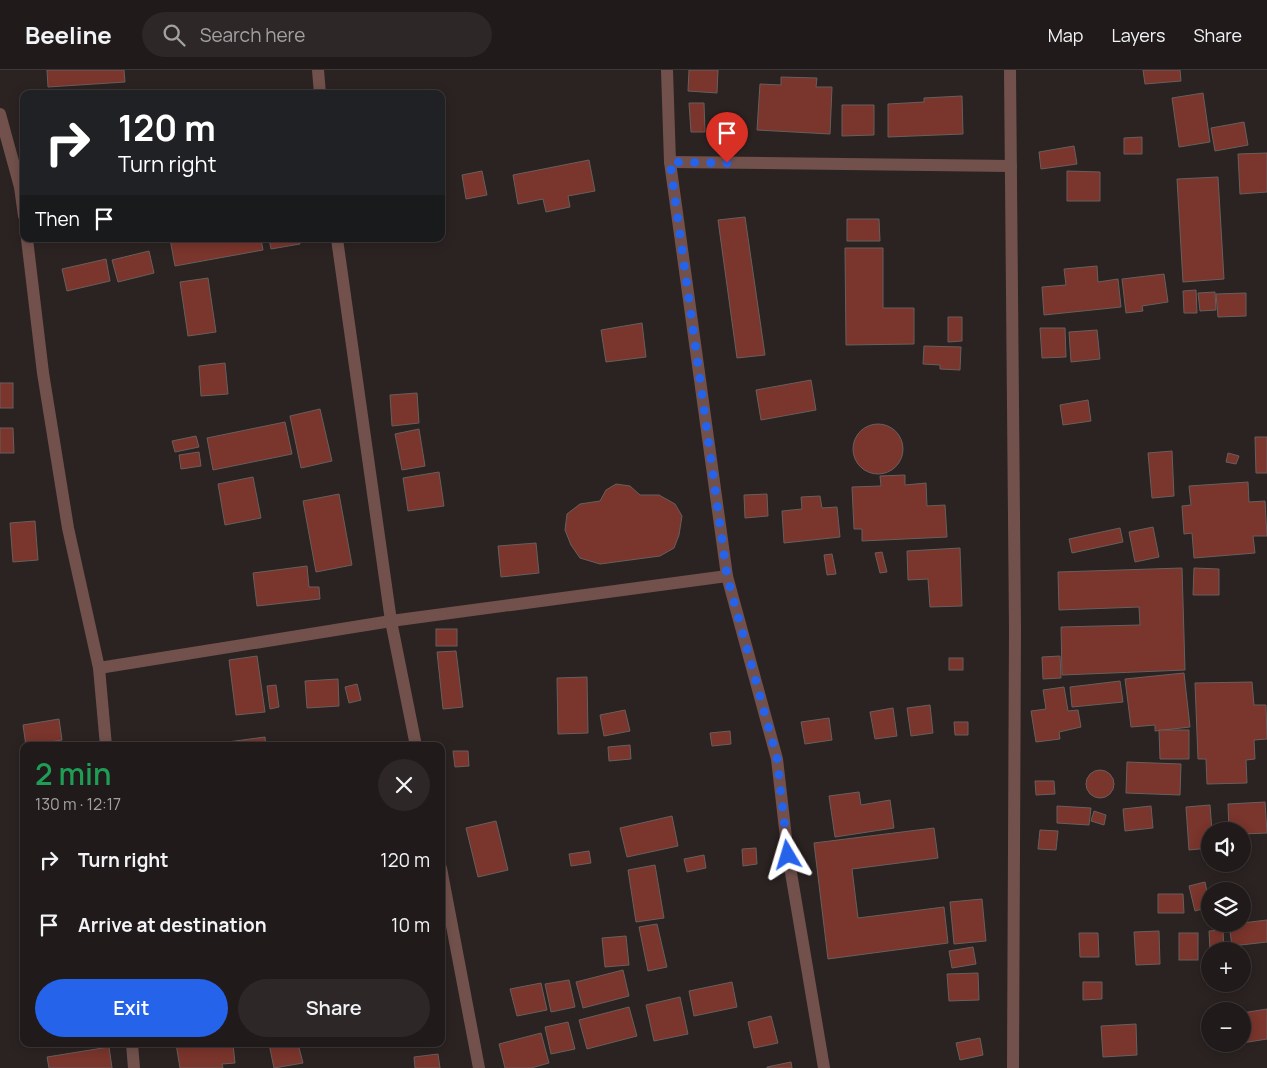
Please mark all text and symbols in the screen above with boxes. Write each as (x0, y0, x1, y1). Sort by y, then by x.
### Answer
search box (142, 12, 492, 57)
text: Beeline (25, 18, 112, 51)
icon: search (160, 21, 188, 49)
text: Search here (200, 22, 305, 48)
text: Map (1048, 23, 1083, 47)
text: Layers (1111, 23, 1165, 47)
text: Share (1193, 23, 1242, 47)
text: 120 m (118, 104, 216, 152)
icon: right (35, 110, 100, 175)
pin (706, 112, 748, 163)
icon: arrive (713, 119, 741, 147)
text: Turn right (118, 149, 216, 179)
icon: arrive (90, 205, 118, 233)
text: Then (35, 206, 80, 232)
text: 2 min (35, 753, 111, 794)
button: close (378, 759, 430, 811)
text: 130 m · 12:17 (35, 793, 121, 815)
map controls (1201, 822, 1251, 1052)
button: sound (1201, 822, 1251, 872)
position arrow (761, 828, 813, 880)
icon: right (35, 846, 63, 874)
text: Turn right (78, 847, 168, 873)
text: 120 m (380, 847, 430, 873)
button: layers (1201, 882, 1251, 932)
icon: arrive (35, 911, 63, 939)
text: Arrive at destination (78, 912, 267, 938)
text: 10 m (391, 912, 430, 938)
button: + (1201, 942, 1251, 992)
button: Exit (35, 979, 228, 1037)
button: Share (238, 979, 430, 1037)
button: − (1201, 1002, 1251, 1052)

